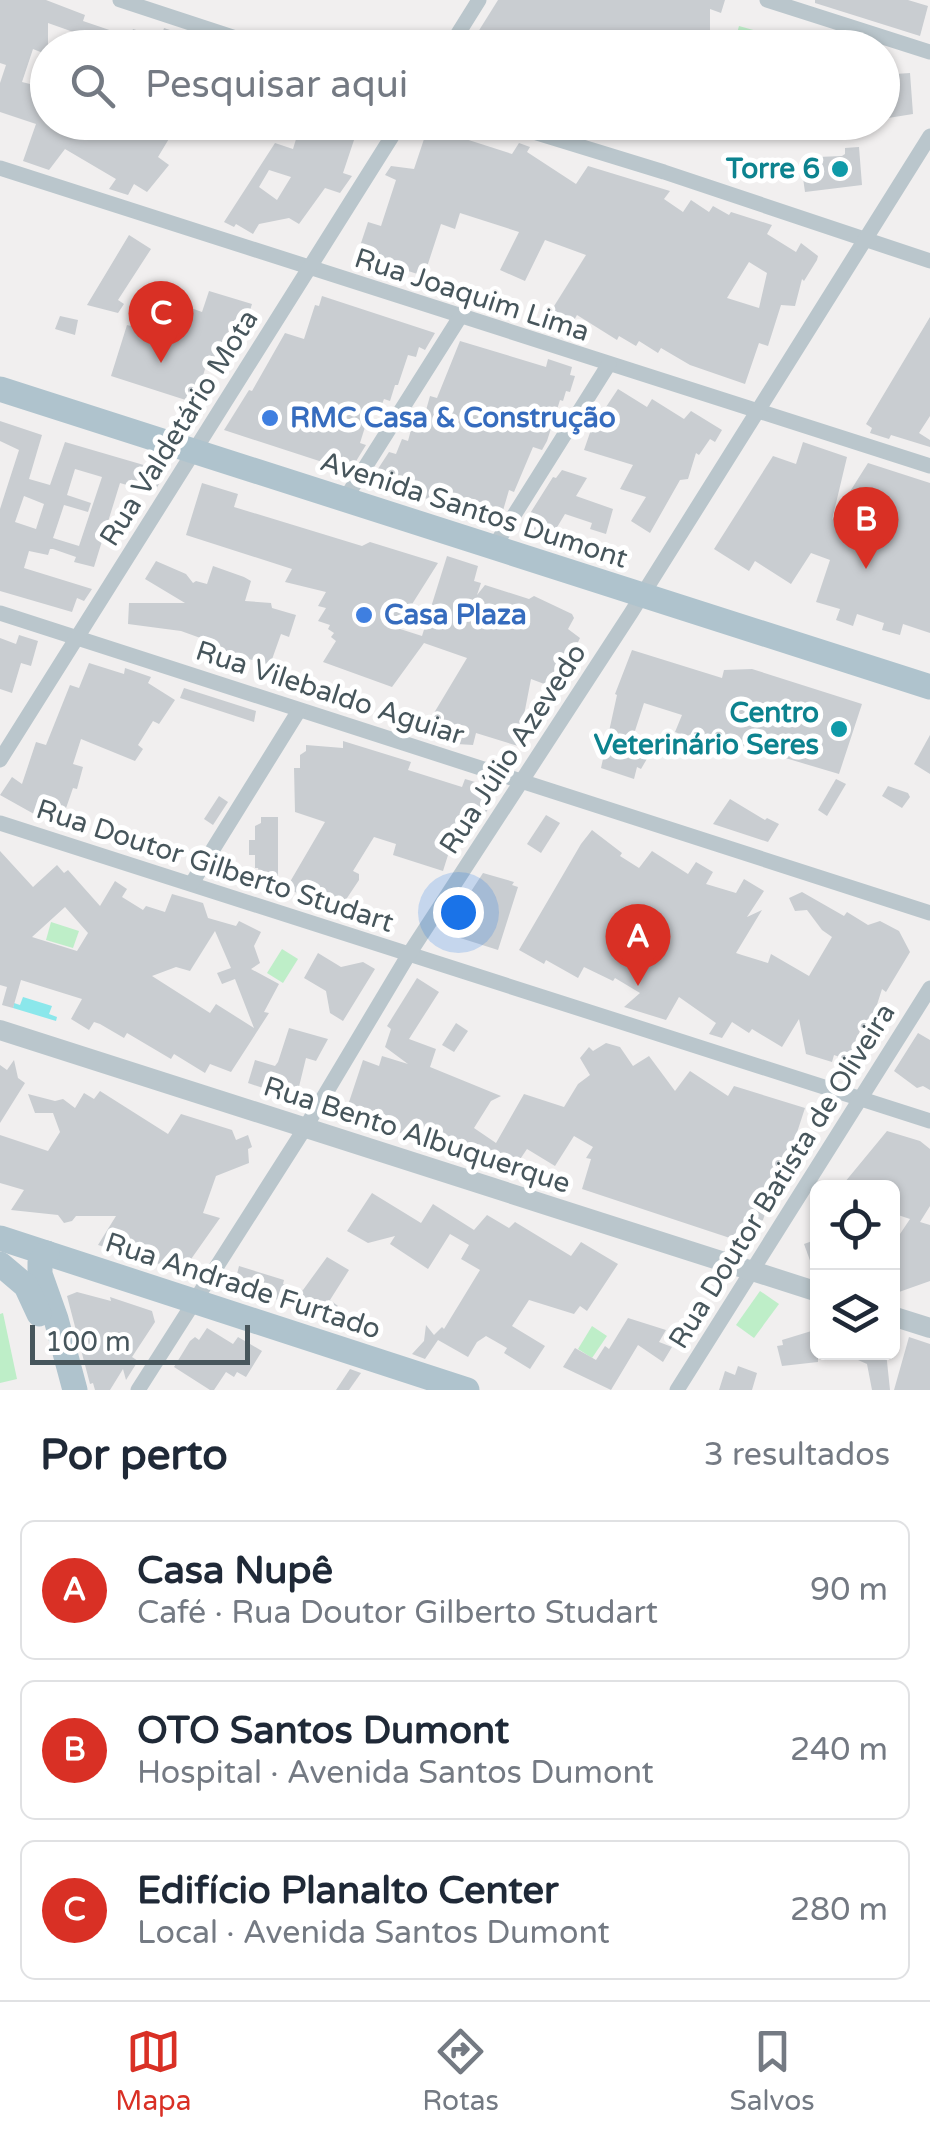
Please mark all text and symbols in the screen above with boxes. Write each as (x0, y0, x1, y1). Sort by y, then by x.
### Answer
search box (30, 30, 900, 140)
icon: search (65, 58, 120, 113)
text: Pesquisar aqui (145, 62, 408, 108)
place label: Torre 6 (725, 152, 820, 186)
marker: Torre 6 (829, 158, 851, 180)
street label: Rua Joaquim Lima (350, 241, 594, 349)
pin: C (128, 280, 194, 363)
street label: Rua Valdetário Mota (92, 303, 266, 553)
place label: RMC Casa & Construção (290, 401, 616, 435)
marker: RMC Casa & Construção (259, 407, 281, 429)
street label: Avenida Santos Dumont (316, 444, 632, 576)
pin: B (834, 486, 898, 569)
place label: Casa Plaza (384, 598, 527, 632)
marker: Casa Plaza (353, 604, 375, 626)
street label: Rua Vilebaldo Aguiar (192, 634, 469, 753)
street label: Rua Júlio Azevedo (432, 637, 594, 861)
place label: Centro Veterinário Seres (594, 696, 819, 762)
marker: Centro Veterinário Seres (828, 718, 850, 740)
street label: Rua Doutor Gilberto Studart (32, 792, 398, 940)
your location (433, 887, 484, 938)
pin: A (606, 904, 670, 986)
street label: Rua Doutor Batista de Oliveira (661, 997, 903, 1355)
street label: Rua Bento Albuquerque (259, 1069, 575, 1201)
map controls (810, 1180, 900, 1360)
button: locate (810, 1180, 900, 1270)
street label: Rua Andrade Furtado (101, 1225, 385, 1347)
button: layers (810, 1270, 900, 1360)
scale bar (30, 1320, 250, 1364)
text: 100 m (45, 1325, 131, 1359)
text: Por perto (40, 1430, 228, 1481)
text: 3 resultados (704, 1436, 890, 1474)
text: Casa Nupê (137, 1548, 333, 1594)
text: A (63, 1571, 86, 1609)
text: 90 m (810, 1571, 888, 1609)
text: Café · Rua Doutor Gilberto Studart (137, 1594, 658, 1632)
text: OTO Santos Dumont (137, 1708, 509, 1754)
text: B (63, 1731, 86, 1769)
text: 240 m (790, 1731, 888, 1769)
text: Hospital · Avenida Santos Dumont (137, 1754, 654, 1792)
text: Edifício Planalto Center (137, 1868, 558, 1914)
text: C (63, 1891, 86, 1929)
text: 280 m (790, 1891, 888, 1929)
text: Local · Avenida Santos Dumont (137, 1914, 610, 1952)
tab: Mapa (115, 2024, 192, 2118)
tab: Rotas (422, 2024, 499, 2118)
tab: Salvos (730, 2024, 815, 2118)

